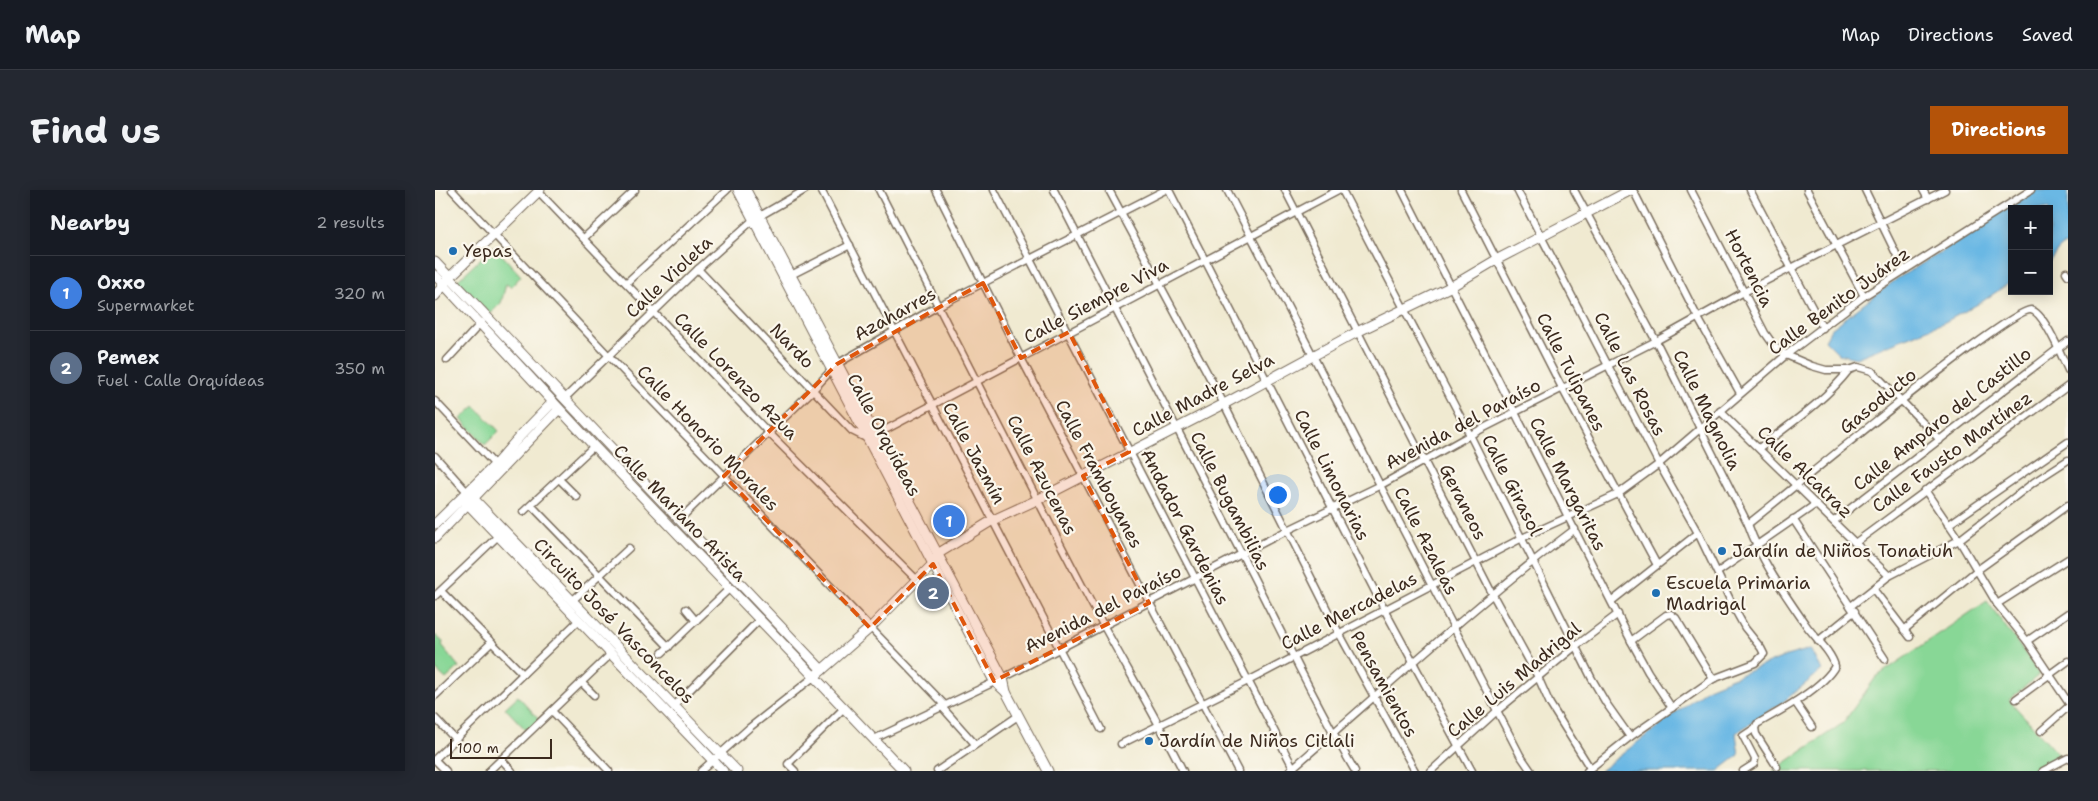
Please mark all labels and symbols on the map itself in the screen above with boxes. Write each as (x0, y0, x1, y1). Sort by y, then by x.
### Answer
street label: Hortencia (1719, 225, 1779, 311)
street label: Calle Violeta (620, 231, 718, 323)
place label: Yepas (463, 239, 512, 263)
street label: Calle Benito Juárez (1763, 241, 1915, 361)
marker: Yepas (447, 245, 459, 257)
street label: Calle Siempre Viva (1019, 253, 1173, 349)
street label: Azaharres (850, 282, 940, 346)
street label: Calle Lorenzo Azua (669, 307, 803, 445)
street label: Calle Las Rosas (1588, 308, 1672, 440)
street label: Calle Tulipanes (1531, 309, 1611, 435)
street label: Nardo (765, 318, 819, 374)
street label: Calle Amparo del Castillo (1848, 342, 2036, 496)
street label: Calle Magnolia (1667, 346, 1747, 474)
street label: Calle Madre Selva (1128, 347, 1278, 443)
street label: Calle Honorio Morales (632, 360, 784, 516)
street label: Gasoducto (1835, 363, 1921, 439)
street label: Calle Orquídeas (841, 369, 927, 501)
street label: Avenida del Paraíso (1381, 373, 1545, 475)
street label: Calle Fausto Martínez (1867, 386, 2037, 518)
street label: Calle Framboyanes (1050, 396, 1148, 552)
street label: Calle Jazmín (937, 398, 1011, 508)
street label: Calle Limonarias (1289, 405, 1375, 545)
street label: Calle Azucenas (1001, 411, 1083, 539)
street label: Calle Margaritas (1524, 413, 1612, 555)
street label: Calle Alcatraz (1752, 420, 1858, 524)
street label: Calle Bugambilias (1185, 427, 1275, 575)
street label: Calle Girasol (1476, 430, 1548, 540)
street label: Calle Mariano Arista (608, 439, 752, 587)
street label: Andador Gardenias (1135, 445, 1235, 609)
street label: Geraneos (1434, 460, 1492, 544)
your location (1265, 482, 1291, 508)
street label: Calle Azaleas (1388, 483, 1464, 599)
pin: 1 (933, 502, 965, 540)
street label: Circuito José Vasconcelos (528, 533, 700, 709)
place label: Jardín de Niños Tonatiuh (1732, 539, 1953, 563)
marker: Jardín de Niños Tonatiuh (1716, 545, 1728, 557)
street label: Avenida del Paraíso (1021, 559, 1185, 659)
street label: Calle Mercadelas (1277, 566, 1421, 656)
place label: Escuela Primaria Madrigal (1666, 571, 1810, 616)
pin: 2 (917, 574, 949, 612)
marker: Escuela Primaria Madrigal (1650, 587, 1662, 599)
street label: Calle Luis Madrigal (1442, 616, 1586, 743)
street label: Pensamientos (1345, 626, 1423, 742)
place label: Jardín de Niños Citlali (1159, 729, 1355, 753)
marker: Jardín de Niños Citlali (1143, 735, 1155, 747)
scale bar (450, 736, 553, 759)

